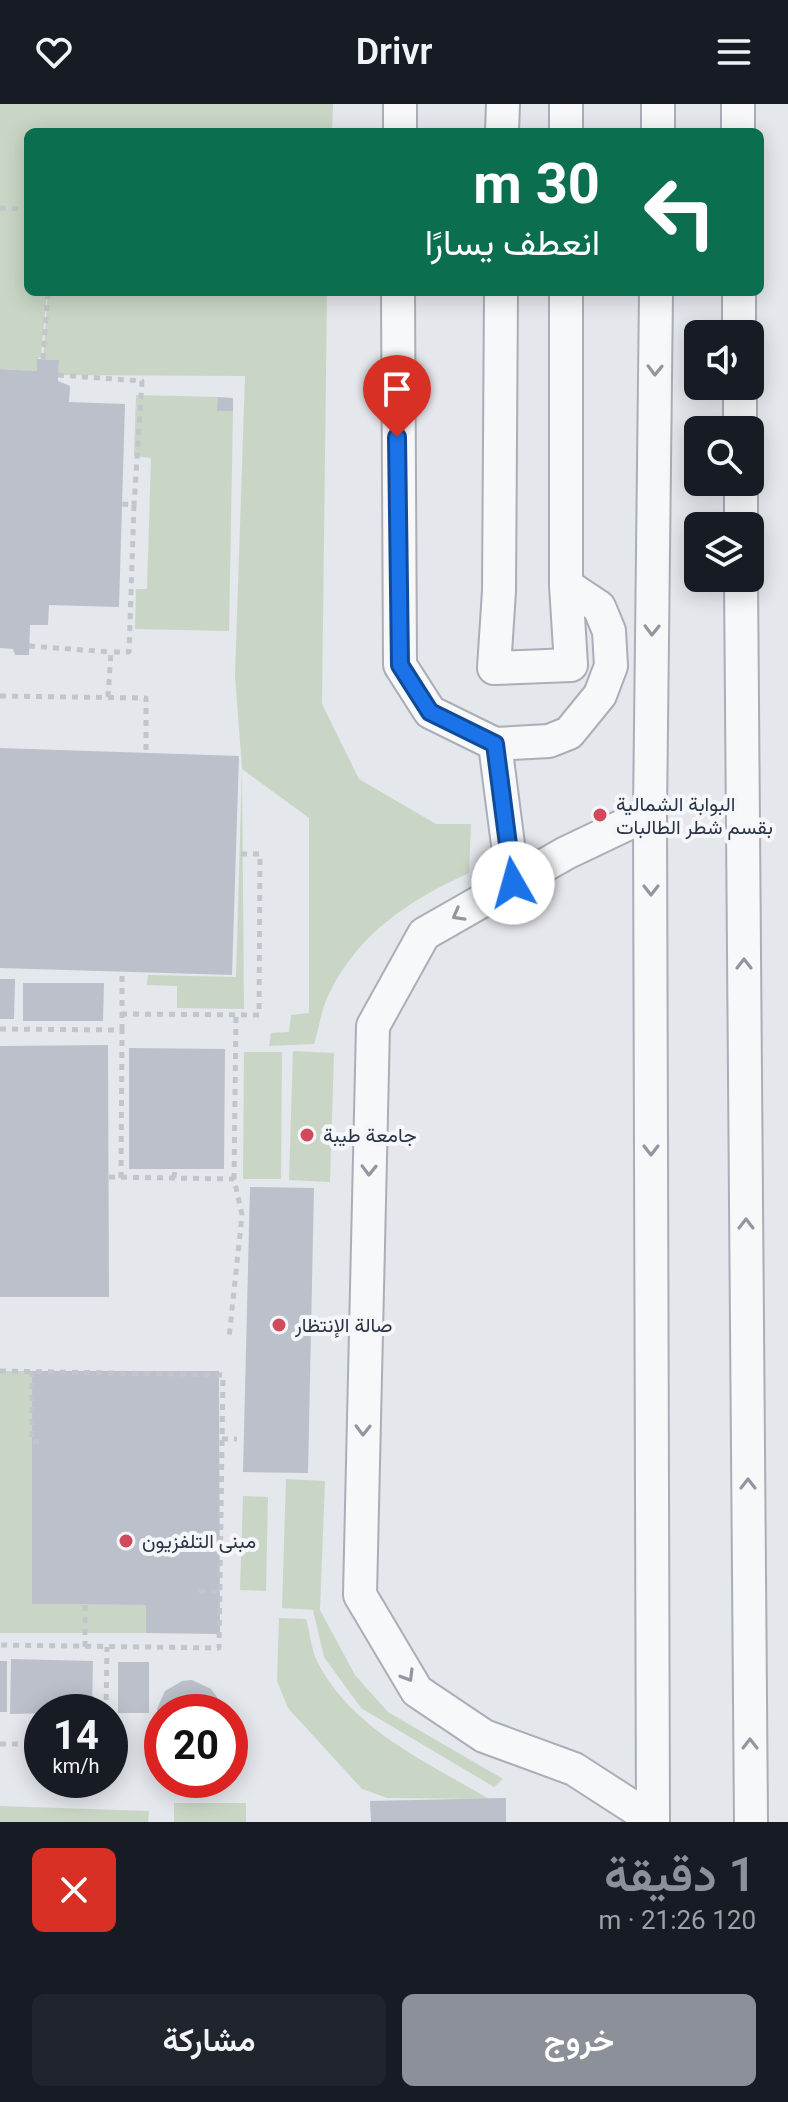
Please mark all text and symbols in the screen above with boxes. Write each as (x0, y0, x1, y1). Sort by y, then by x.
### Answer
icon: heart (32, 30, 76, 74)
icon: menu (712, 30, 756, 74)
text: Drivr (356, 31, 432, 73)
text: 30 m (473, 151, 600, 217)
icon: left (628, 160, 732, 264)
text: انعطف يسارًا (425, 222, 600, 264)
map controls (684, 320, 764, 592)
button: sound (684, 320, 764, 400)
pin (363, 355, 431, 437)
one-way arrow (646, 364, 664, 377)
icon: arrive (375, 367, 419, 411)
button: search (684, 416, 764, 496)
button: layers (684, 512, 764, 592)
one-way arrow (644, 624, 661, 637)
place label: البوابة الشمالية بقسم شطر الطالبات (616, 792, 773, 840)
marker: البوابة الشمالية بقسم شطر الطالبات (591, 806, 609, 824)
position arrow (471, 841, 555, 925)
one-way arrow (642, 884, 660, 897)
one-way arrow (452, 905, 466, 920)
one-way arrow (735, 957, 753, 970)
place label: جامعة طيبة (323, 1123, 417, 1147)
marker: جامعة طيبة (298, 1126, 316, 1144)
one-way arrow (642, 1144, 660, 1157)
one-way arrow (361, 1164, 378, 1177)
one-way arrow (737, 1217, 755, 1230)
place label: صالة الإنتظار (294, 1313, 393, 1338)
marker: صالة الإنتظار (270, 1316, 288, 1334)
one-way arrow (354, 1424, 372, 1437)
one-way arrow (739, 1477, 757, 1490)
place label: مبنى التلفزيون (142, 1529, 256, 1554)
marker: مبنى التلفزيون (117, 1532, 135, 1550)
one-way arrow (398, 1667, 414, 1682)
speed limit sign: 20 (144, 1694, 248, 1798)
text: 14 (53, 1712, 99, 1759)
one-way arrow (741, 1737, 759, 1750)
text: km/h (53, 1754, 99, 1778)
text: 1 دقيقة (604, 1846, 756, 1903)
button: close (32, 1848, 116, 1932)
text: 120 m · 21:26 (598, 1905, 756, 1935)
button: مشاركة (32, 1994, 386, 2086)
button: خروج (402, 1994, 756, 2086)

